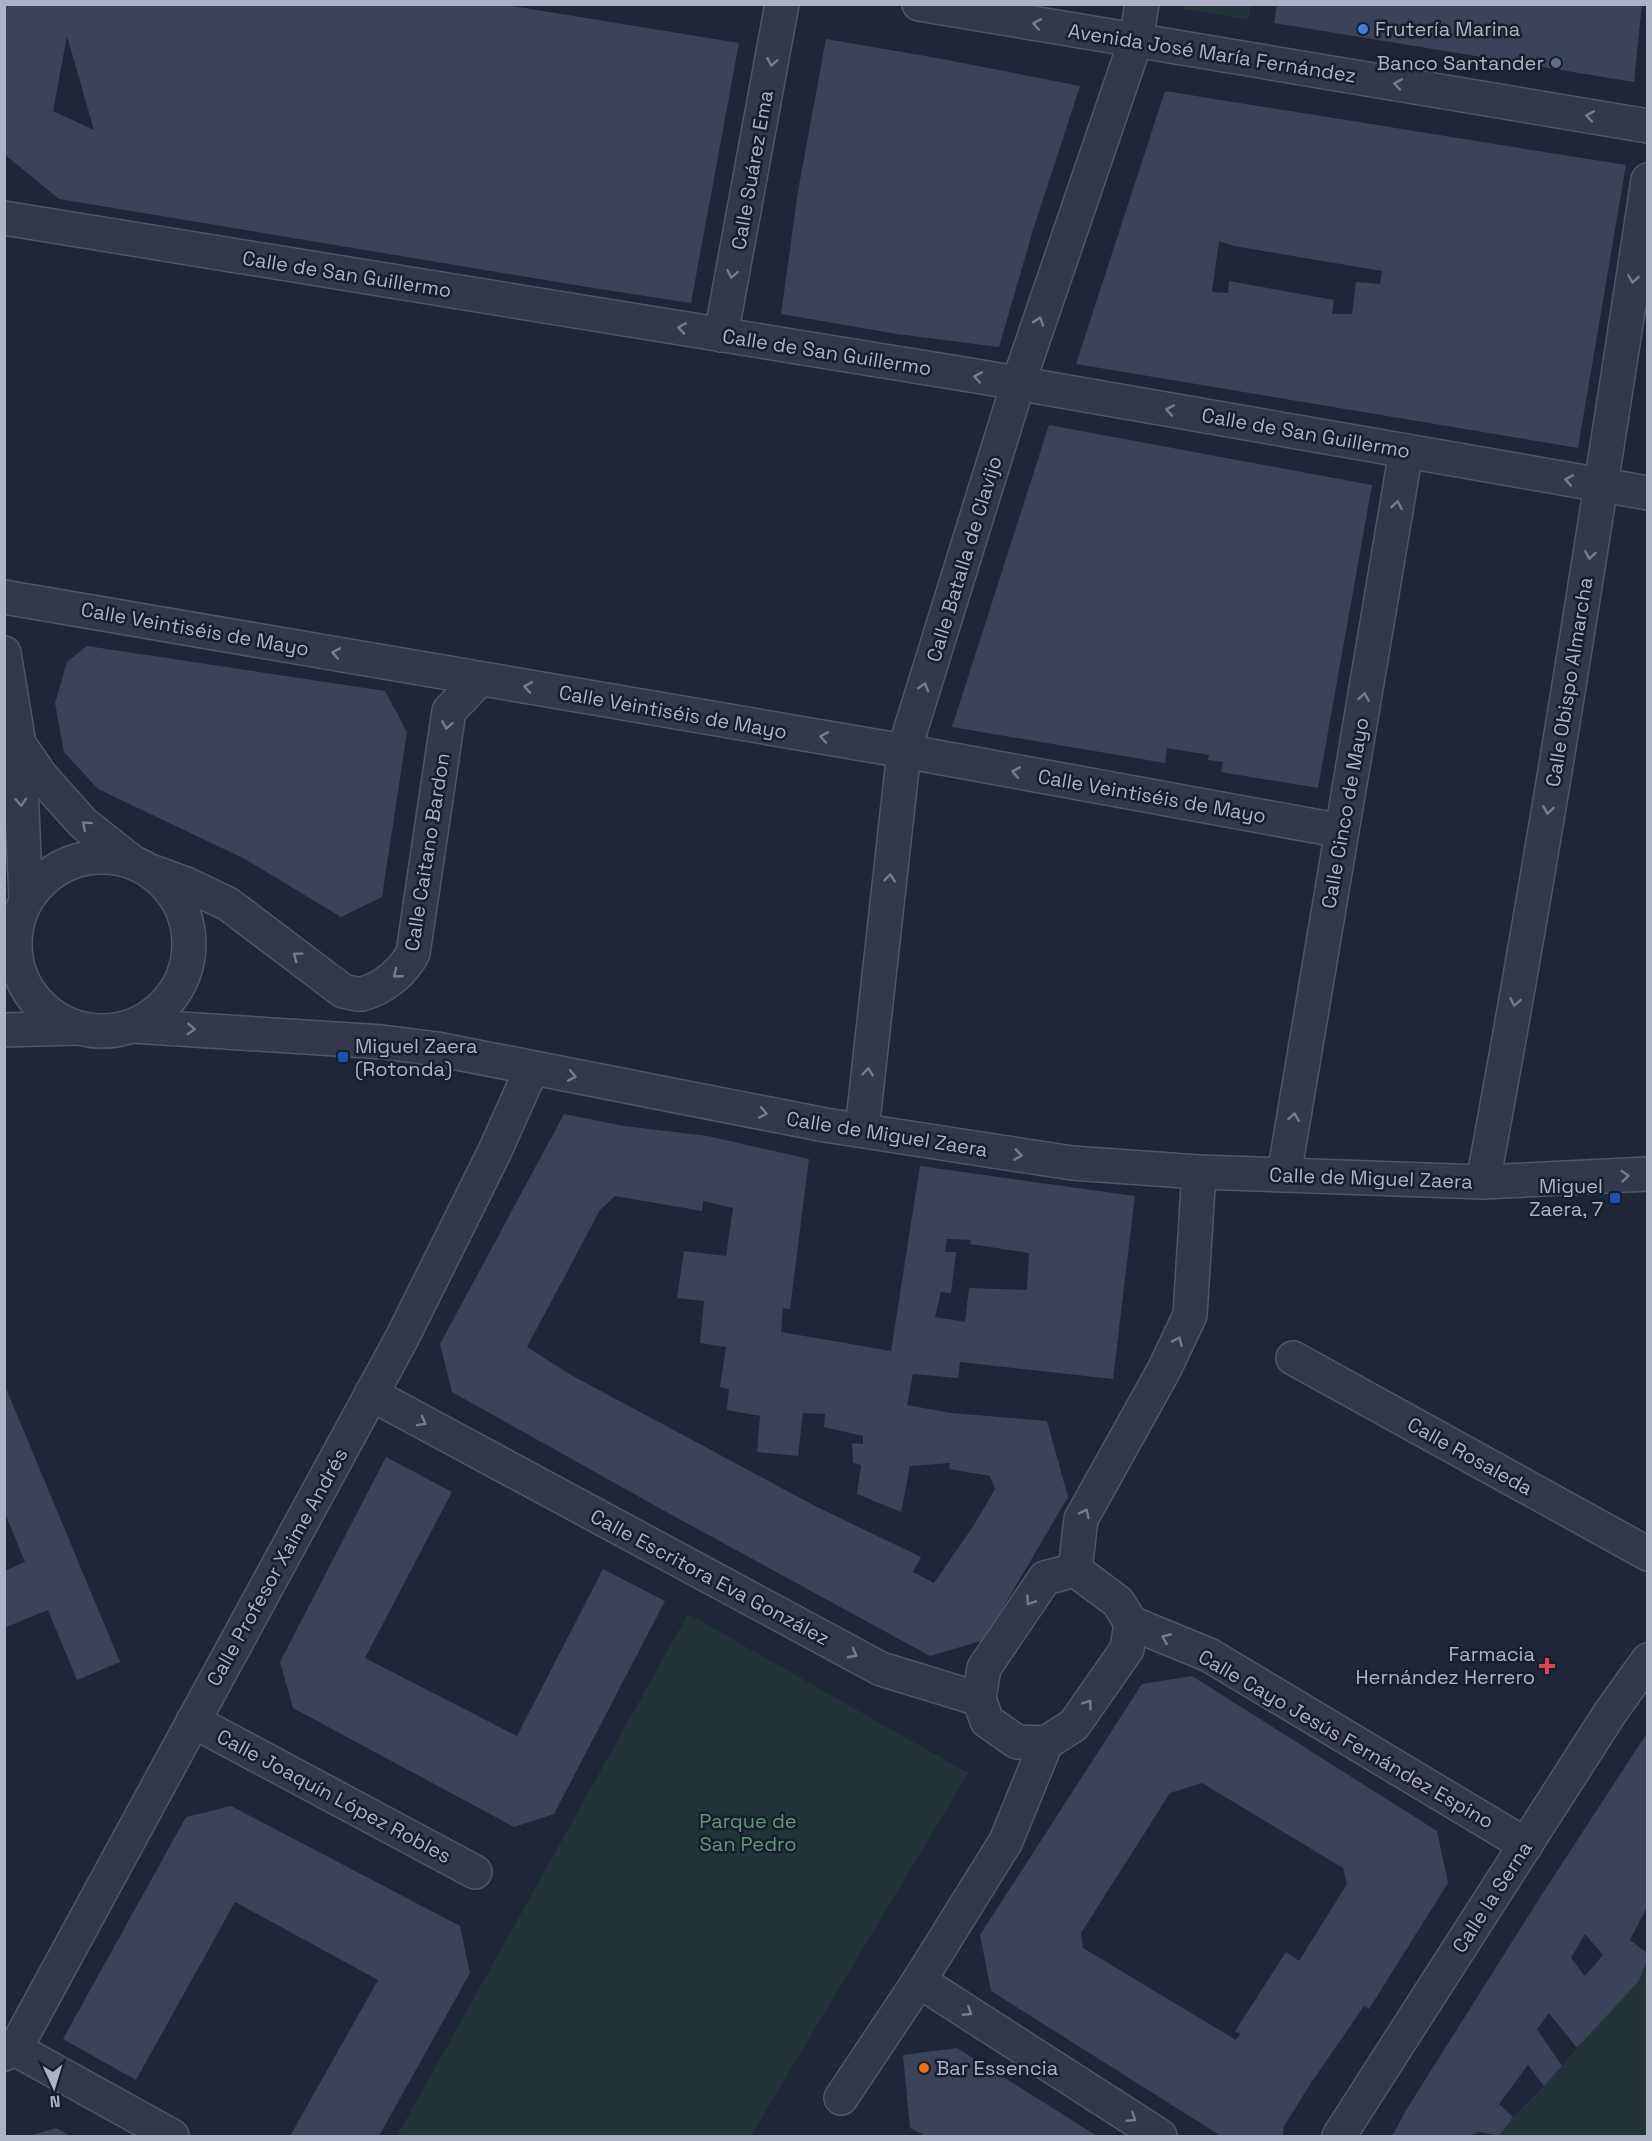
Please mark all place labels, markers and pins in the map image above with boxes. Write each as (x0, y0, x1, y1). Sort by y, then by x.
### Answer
place label: Frutería Marina (1375, 16, 1520, 42)
marker: Frutería Marina (1356, 22, 1370, 36)
place label: Banco Santander (1377, 50, 1544, 76)
marker: Banco Santander (1549, 56, 1563, 70)
place label: Miguel Zaera (Rotonda) (355, 1033, 477, 1082)
marker: Miguel Zaera (Rotonda) (336, 1050, 350, 1064)
place label: Miguel Zaera, 7 (1529, 1173, 1603, 1222)
marker: Miguel Zaera, 7 (1608, 1191, 1622, 1205)
place label: Farmacia Hernández Herrero (1355, 1641, 1535, 1690)
marker: Farmacia Hernández Herrero (1540, 1659, 1554, 1673)
place label: Bar Essencia (936, 2055, 1058, 2081)
marker: Bar Essencia (917, 2061, 931, 2075)

